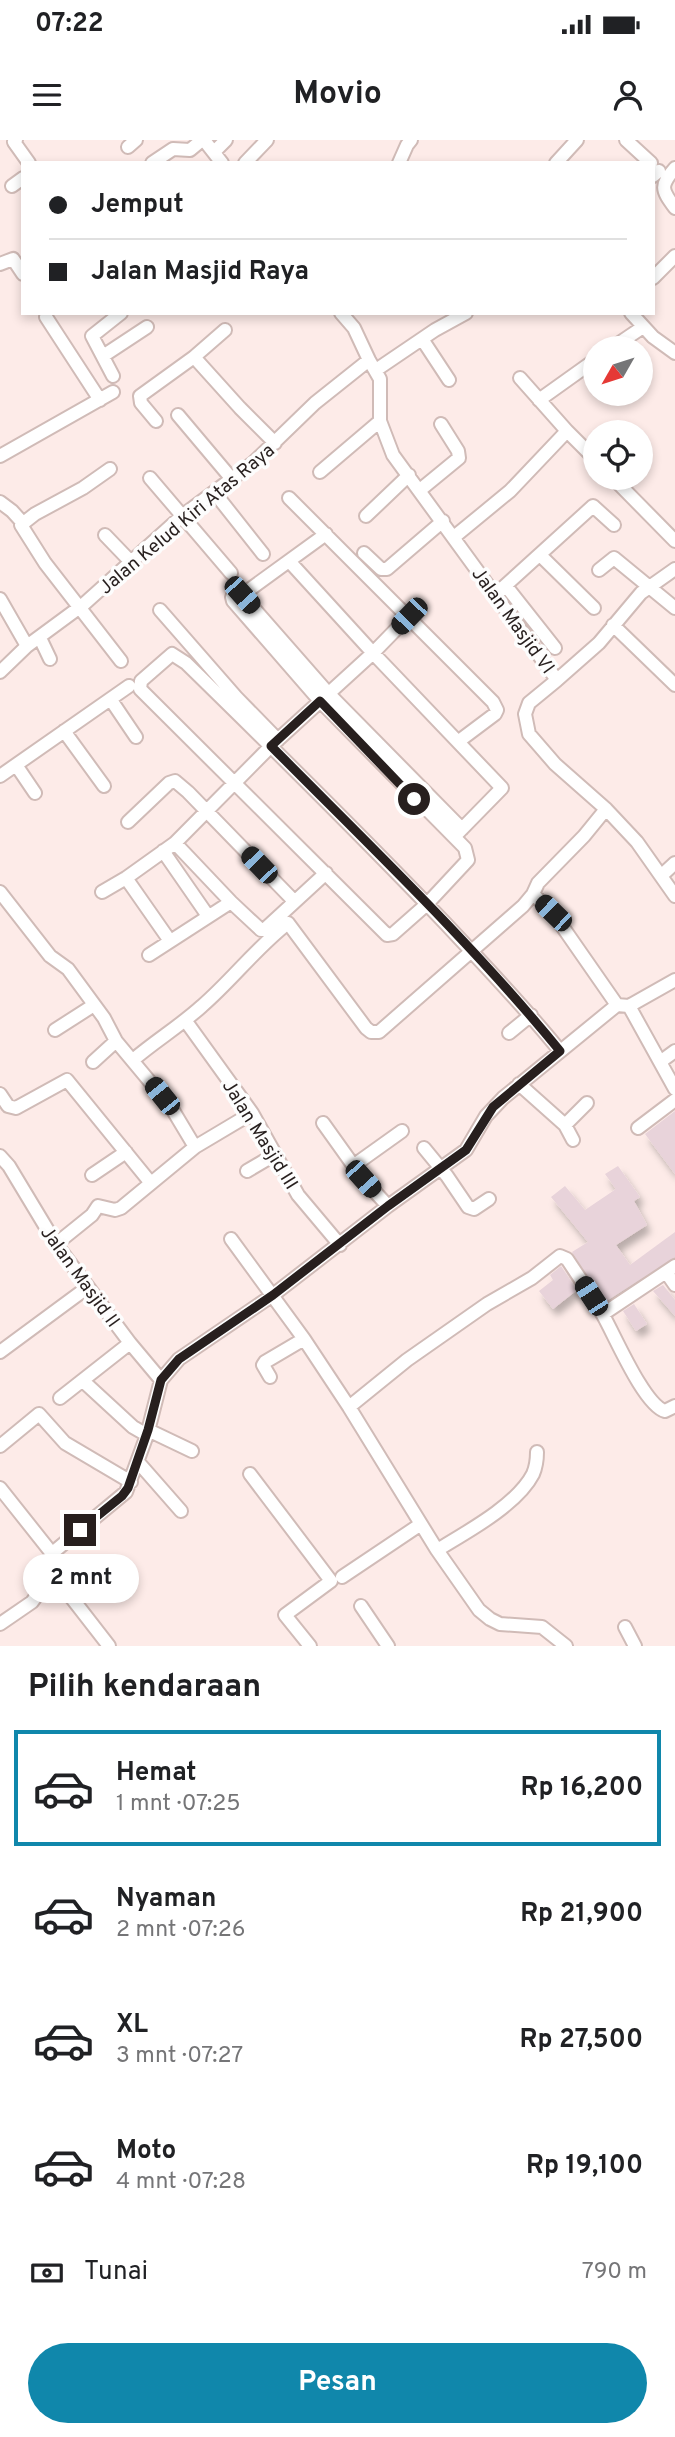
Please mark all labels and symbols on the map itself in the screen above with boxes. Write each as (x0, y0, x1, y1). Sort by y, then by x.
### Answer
north arrow (583, 336, 653, 406)
street label: Jalan Kelud Kiri Atas Raya (95, 439, 280, 600)
street label: Jalan Masjid VI (466, 563, 559, 679)
car (221, 572, 264, 618)
car (387, 594, 432, 638)
route start (398, 783, 430, 815)
car (237, 843, 282, 887)
car (531, 891, 576, 935)
car (141, 1073, 184, 1119)
street label: Jalan Masjid III (216, 1076, 303, 1194)
car (342, 1156, 385, 1202)
street label: Jalan Masjid II (34, 1222, 124, 1333)
car (571, 1273, 612, 1319)
route end (64, 1514, 96, 1546)
callout: 2 mnt (22, 1554, 138, 1604)

